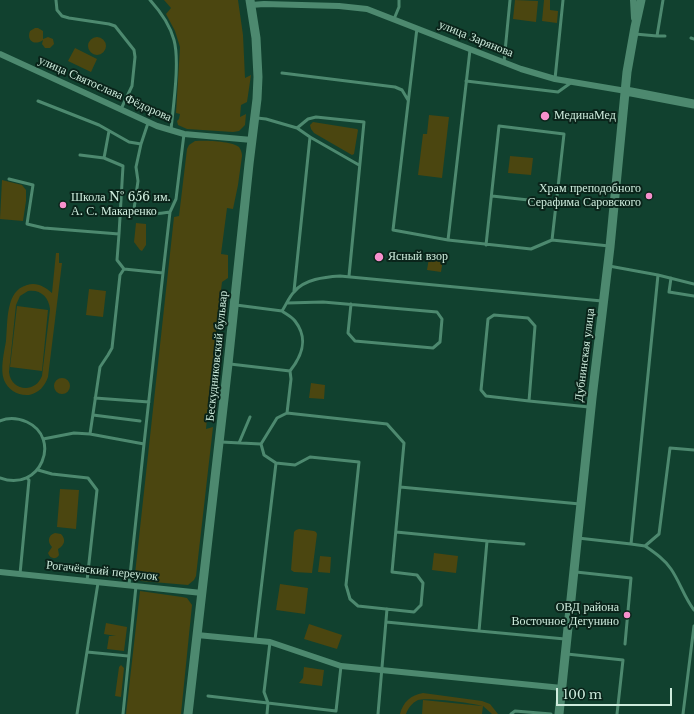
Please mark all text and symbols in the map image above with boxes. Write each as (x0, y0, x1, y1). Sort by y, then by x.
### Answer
street label: улица Зарянова (437, 17, 515, 61)
street label: улица Святослава Фёдорова (36, 53, 174, 125)
place label: МединаМед (554, 109, 616, 123)
marker: МединаМед (539, 110, 551, 122)
place label: Храм преподобного Серафима Саровского (528, 182, 641, 210)
place label: Школа № 656 им. А. С. Макаренко (71, 191, 171, 219)
marker: Храм преподобного Серафима Саровского (644, 191, 654, 201)
marker: Школа № 656 им. А. С. Макаренко (58, 200, 68, 210)
place label: Ясный взор (388, 250, 448, 264)
marker: Ясный взор (373, 251, 385, 263)
street label: Бескудниковский бульвар (203, 290, 231, 422)
street label: Дубнинская улица (572, 307, 598, 403)
street label: Рогачёвский переулок (45, 558, 159, 584)
place label: ОВД района Восточное Дегунино (511, 601, 619, 629)
marker: ОВД района Восточное Дегунино (622, 610, 632, 620)
scale bar (558, 680, 674, 706)
text: 100 m (563, 687, 602, 702)

